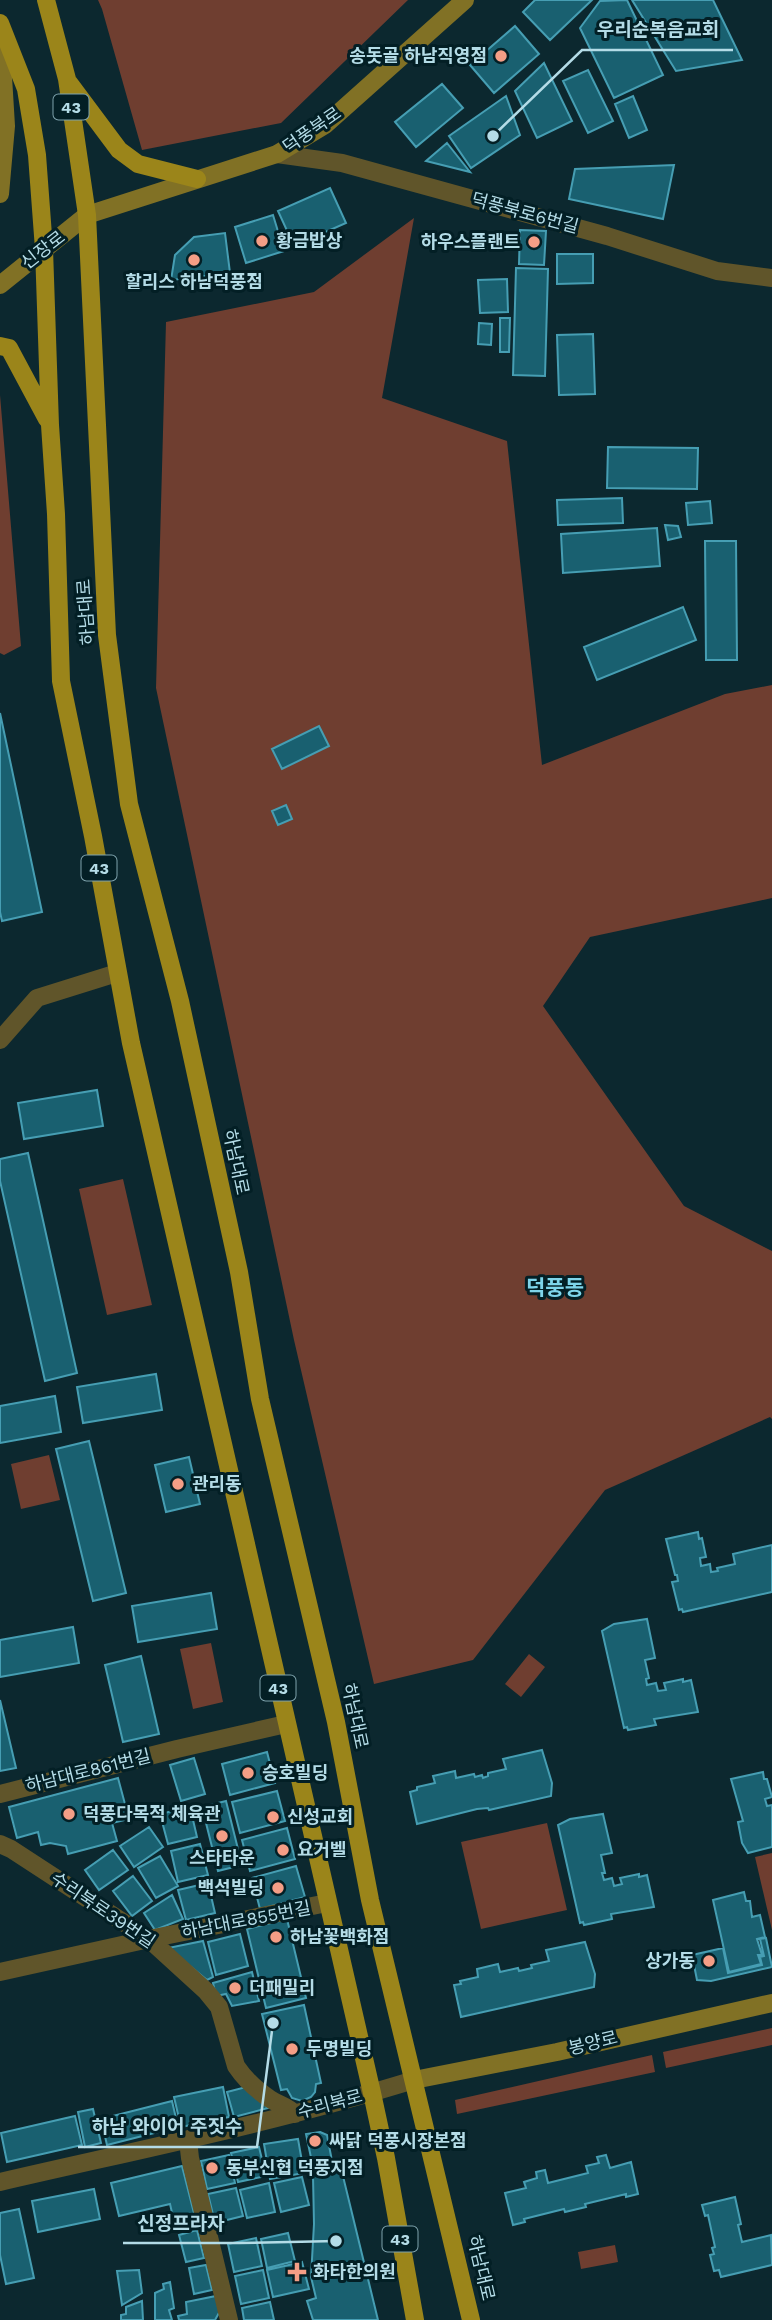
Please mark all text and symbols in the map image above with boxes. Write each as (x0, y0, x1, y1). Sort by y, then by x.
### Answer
callout: 우리순복음교회 (582, 10, 733, 50)
text: 우리순복음교회 (597, 18, 719, 41)
place label: 송돗골 하남직영점 (349, 45, 487, 66)
marker: 송돗골 하남직영점 (493, 48, 509, 64)
road number: 43 (54, 94, 88, 120)
street label: 덕풍북로 (279, 102, 345, 157)
street label: 덕풍북로6번길 (469, 188, 581, 237)
street label: 신장로 (17, 226, 69, 273)
place label: 황금밥상 (276, 230, 343, 251)
place label: 하우스플랜트 (421, 231, 520, 252)
marker: 황금밥상 (254, 233, 270, 249)
marker: 하우스플랜트 (526, 234, 542, 250)
marker: 할리스 하남덕풍점 (186, 252, 202, 268)
place label: 할리스 하남덕풍점 (125, 271, 263, 292)
street label: 하남대로 (73, 578, 98, 646)
road number: 43 (82, 856, 116, 880)
street label: 하남대로 (219, 1127, 254, 1196)
district label: 덕풍동 (526, 1275, 584, 1300)
place label: 관리동 (192, 1473, 242, 1494)
marker: 관리동 (170, 1476, 186, 1492)
road number: 43 (260, 1676, 296, 1700)
street label: 하남대로 (338, 1681, 373, 1750)
street label: 하남대로861번길 (23, 1745, 153, 1796)
place label: 승호빌딩 (262, 1762, 328, 1783)
marker: 승호빌딩 (240, 1765, 256, 1781)
place label: 덕풍다목적 체육관 (83, 1803, 221, 1824)
marker: 덕풍다목적 체육관 (61, 1806, 77, 1822)
place label: 신성교회 (287, 1806, 353, 1827)
marker: 신성교회 (265, 1809, 281, 1825)
marker: 스타타운 (214, 1828, 230, 1844)
place label: 요거벨 (297, 1839, 347, 1860)
marker: 요거벨 (275, 1842, 291, 1858)
place label: 스타타운 (189, 1847, 255, 1868)
street label: 수리북로39번길 (47, 1867, 159, 1952)
place label: 백석빌딩 (198, 1877, 264, 1898)
marker: 백석빌딩 (270, 1880, 286, 1896)
street label: 하남대로855번길 (179, 1897, 312, 1942)
place label: 하남꽃백화점 (290, 1926, 389, 1947)
marker: 하남꽃백화점 (268, 1929, 284, 1945)
place label: 상가동 (645, 1950, 695, 1971)
marker: 상가동 (701, 1953, 717, 1969)
place label: 더패밀리 (249, 1977, 315, 1998)
marker: 더패밀리 (227, 1980, 243, 1996)
street label: 봉양로 (566, 2026, 620, 2059)
place label: 두명빌딩 (306, 2038, 372, 2059)
marker: 두명빌딩 (284, 2041, 300, 2057)
street label: 수리북로 (295, 2085, 365, 2122)
callout: 하남 와이어 주짓수 (78, 2107, 257, 2147)
text: 하남 와이어 주짓수 (92, 2115, 242, 2138)
place label: 싸닭 덕풍시장본점 (329, 2130, 467, 2151)
marker: 싸닭 덕풍시장본점 (307, 2133, 323, 2149)
place label: 동부신협 덕풍지점 (226, 2157, 364, 2178)
marker: 동부신협 덕풍지점 (204, 2160, 220, 2176)
callout: 신정프라자 (123, 2203, 239, 2243)
text: 신정프라자 (137, 2212, 225, 2235)
road number: 43 (382, 2226, 418, 2252)
street label: 하남대로 (464, 2233, 499, 2303)
place label: 화타한의원 (313, 2261, 396, 2282)
marker: 화타한의원 (287, 2262, 307, 2282)

